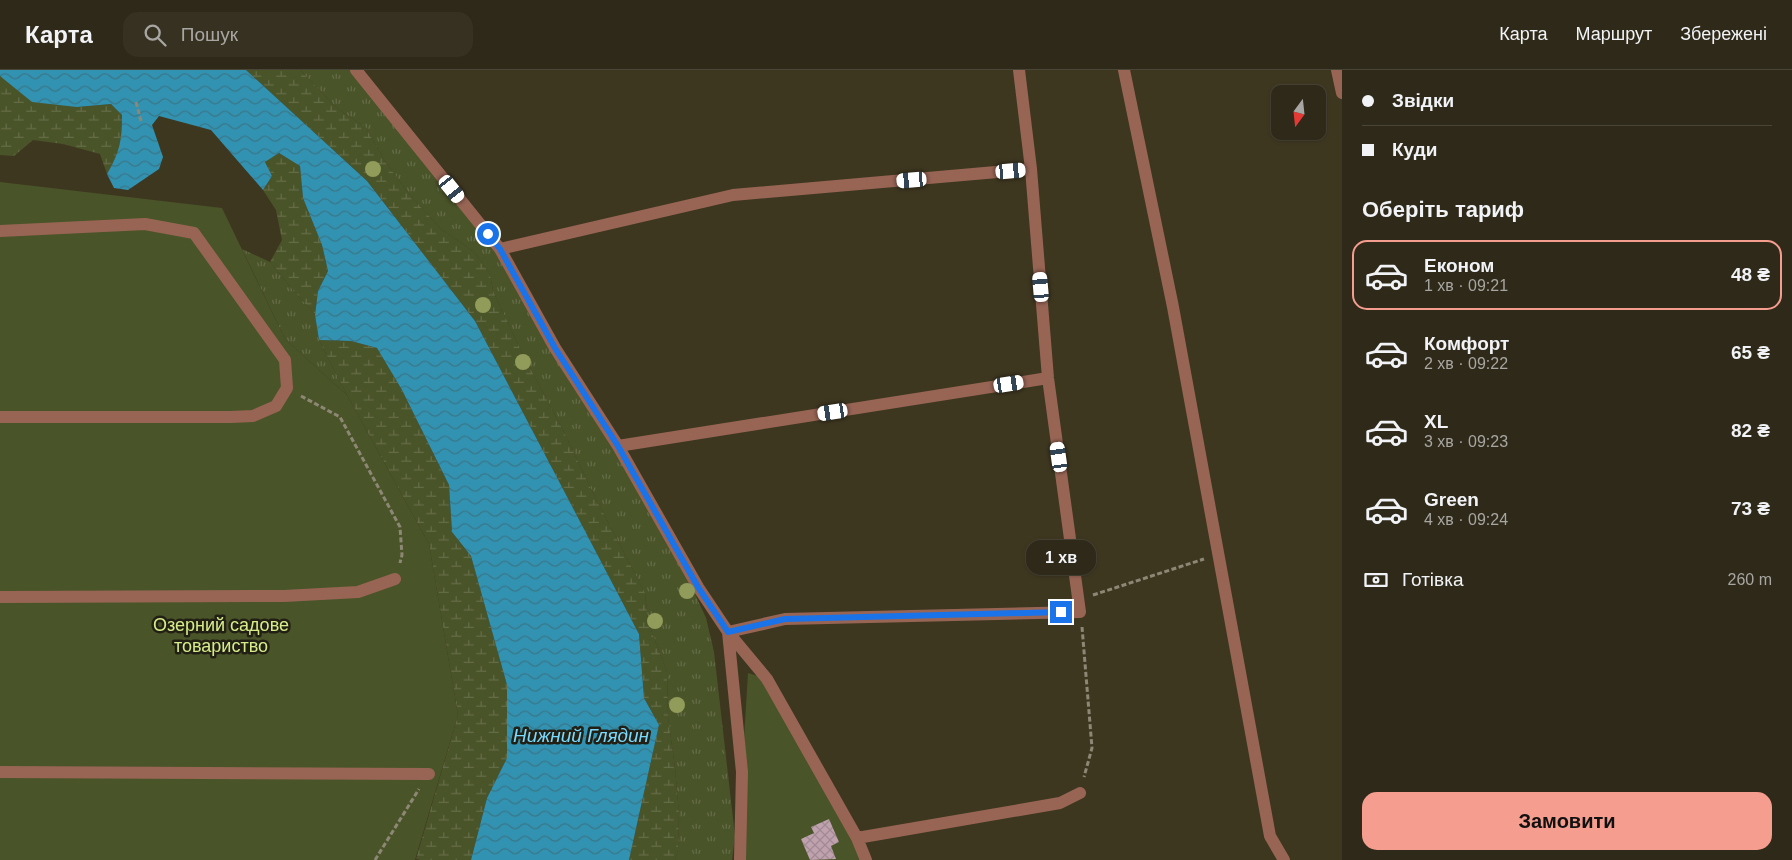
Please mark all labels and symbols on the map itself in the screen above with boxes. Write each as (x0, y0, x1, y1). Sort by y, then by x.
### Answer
north arrow (1271, 85, 1326, 140)
car (995, 162, 1026, 180)
car (896, 171, 927, 189)
car (436, 173, 467, 205)
route start (477, 223, 499, 245)
car (1032, 271, 1049, 303)
car (993, 374, 1024, 394)
car (817, 402, 848, 422)
car (1049, 441, 1068, 473)
callout: 1 хв (1026, 540, 1096, 574)
route end (1050, 601, 1072, 623)
park label: Озерний садове товариство (153, 615, 289, 656)
water label: Нижний Глядин (513, 725, 650, 746)

